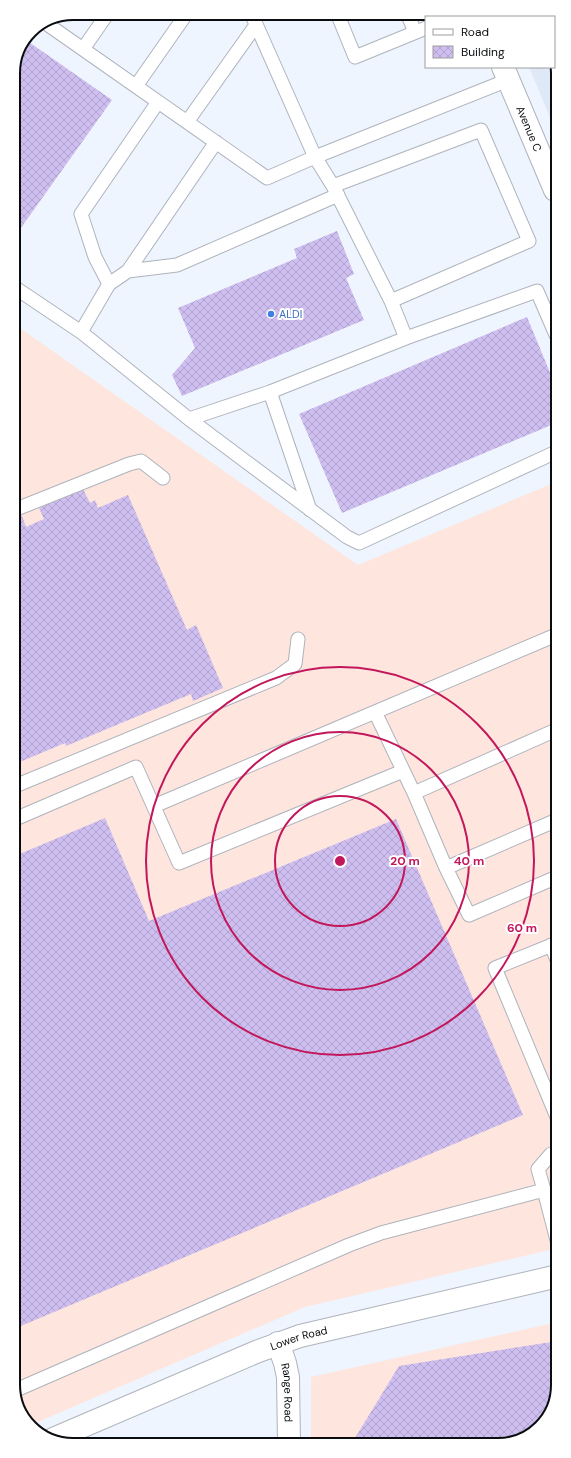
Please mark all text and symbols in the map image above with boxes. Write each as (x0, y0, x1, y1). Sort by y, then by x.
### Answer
legend (425, 16, 555, 68)
text: Road (461, 24, 489, 40)
text: Building (461, 44, 505, 60)
street label: Avenue C (513, 104, 545, 154)
place label: ALDI (279, 307, 302, 321)
marker: ALDI (266, 309, 276, 319)
text: 20 m (390, 853, 420, 869)
text: 40 m (454, 853, 484, 869)
centre of rings (333, 854, 347, 868)
text: 60 m (507, 920, 537, 936)
street label: Lower Road (268, 1323, 329, 1353)
street label: Range Road (278, 1362, 296, 1422)

